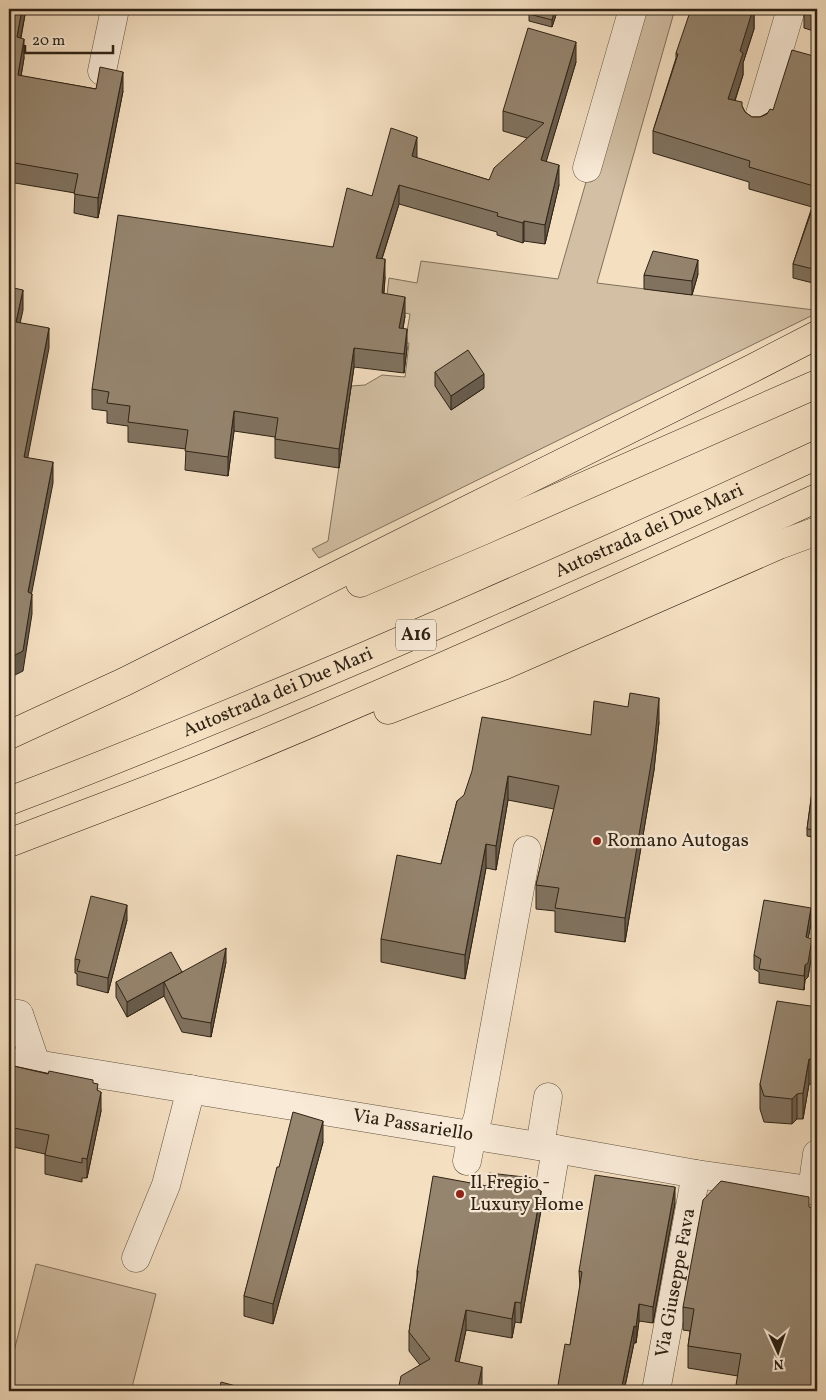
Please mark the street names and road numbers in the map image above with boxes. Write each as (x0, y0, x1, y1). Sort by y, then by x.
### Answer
street label: Autostrada dei Due Mari (551, 477, 748, 584)
road number: A16 (396, 620, 436, 650)
street label: Autostrada dei Due Mari (179, 641, 377, 744)
street label: Via Passariello (351, 1103, 475, 1148)
street label: Via Giuseppe Fava (649, 1206, 702, 1360)

